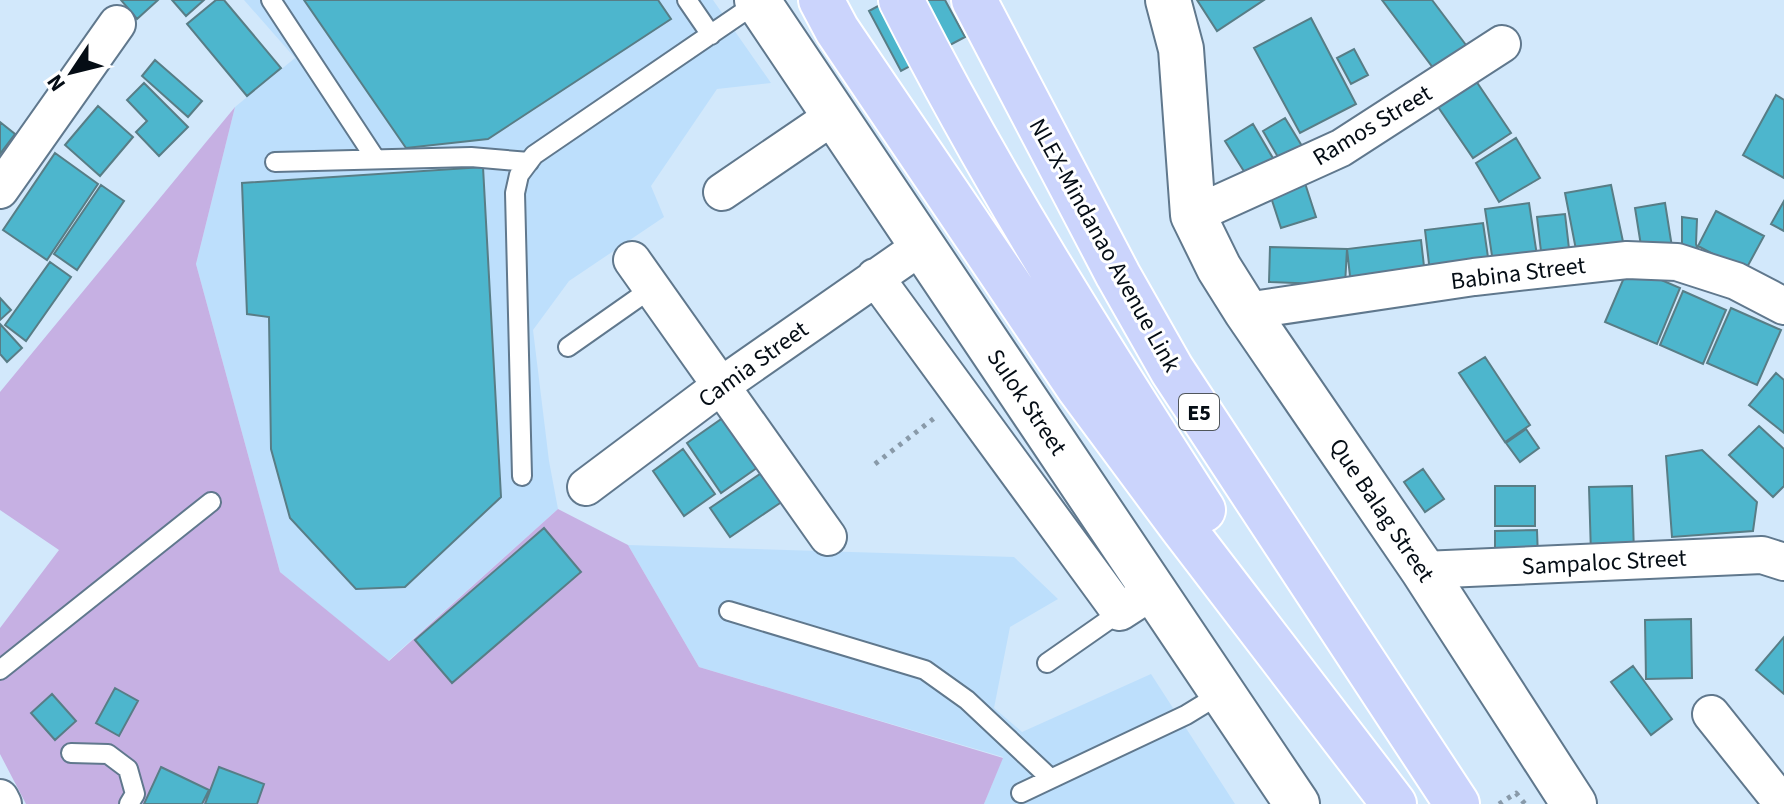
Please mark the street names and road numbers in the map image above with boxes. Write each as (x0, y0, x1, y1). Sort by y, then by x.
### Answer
street label: Ramos Street (1306, 76, 1438, 175)
street label: NLEX-Mindanao Avenue Link (1020, 112, 1189, 379)
street label: Babina Street (1449, 248, 1587, 299)
street label: Camia Street (691, 312, 816, 416)
street label: Sulok Street (978, 342, 1075, 463)
road number: E5 (1179, 394, 1219, 430)
street label: Que Balag Street (1320, 431, 1443, 589)
street label: Sampaloc Street (1521, 541, 1687, 584)

